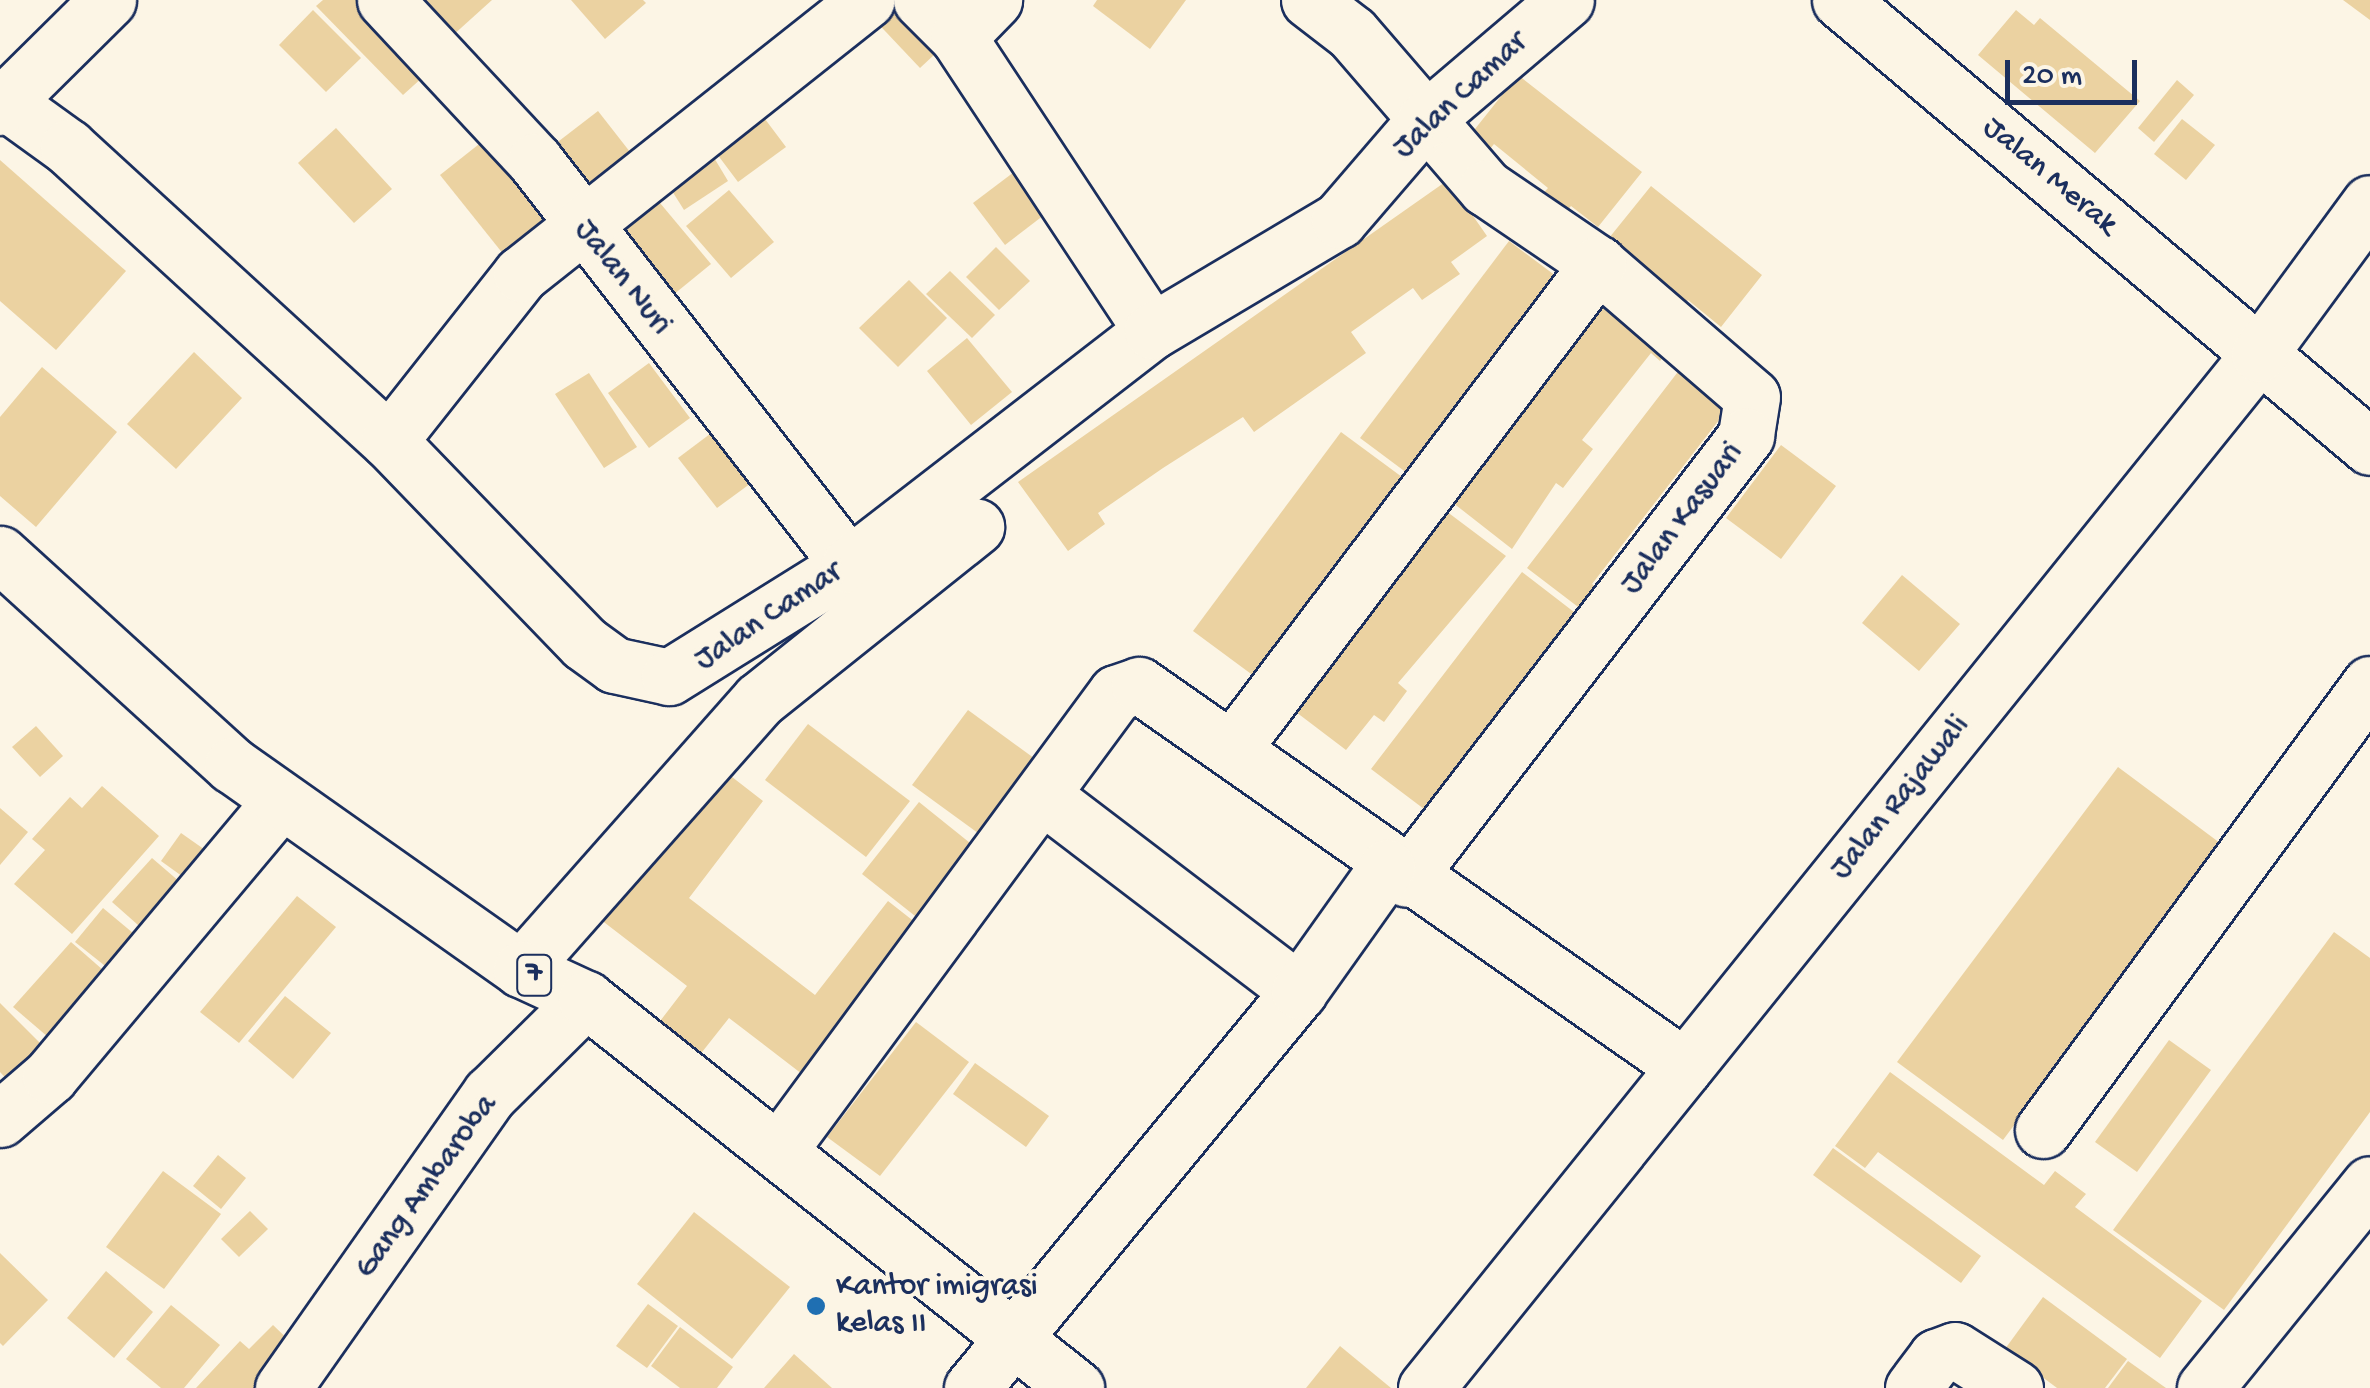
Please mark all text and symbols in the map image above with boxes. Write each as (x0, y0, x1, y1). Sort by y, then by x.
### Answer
street label: Jalan Camar (1386, 24, 1536, 168)
scale bar (2010, 40, 2142, 102)
text: 20 m (2022, 60, 2082, 95)
street label: Jalan Merak (1974, 109, 2124, 245)
street label: Jalan Nuri (565, 212, 679, 344)
street label: Jalan Kasuari (1613, 435, 1753, 603)
street label: Jalan Camar (688, 554, 850, 680)
street label: Jalan Rajawali (1823, 708, 1979, 888)
road number: 7 (514, 950, 554, 1000)
street label: Gang Ambaroba (347, 1088, 507, 1286)
place label: Kantor imigrasi kelas II (836, 1269, 1038, 1344)
marker: Kantor imigrasi kelas II (805, 1295, 827, 1317)

